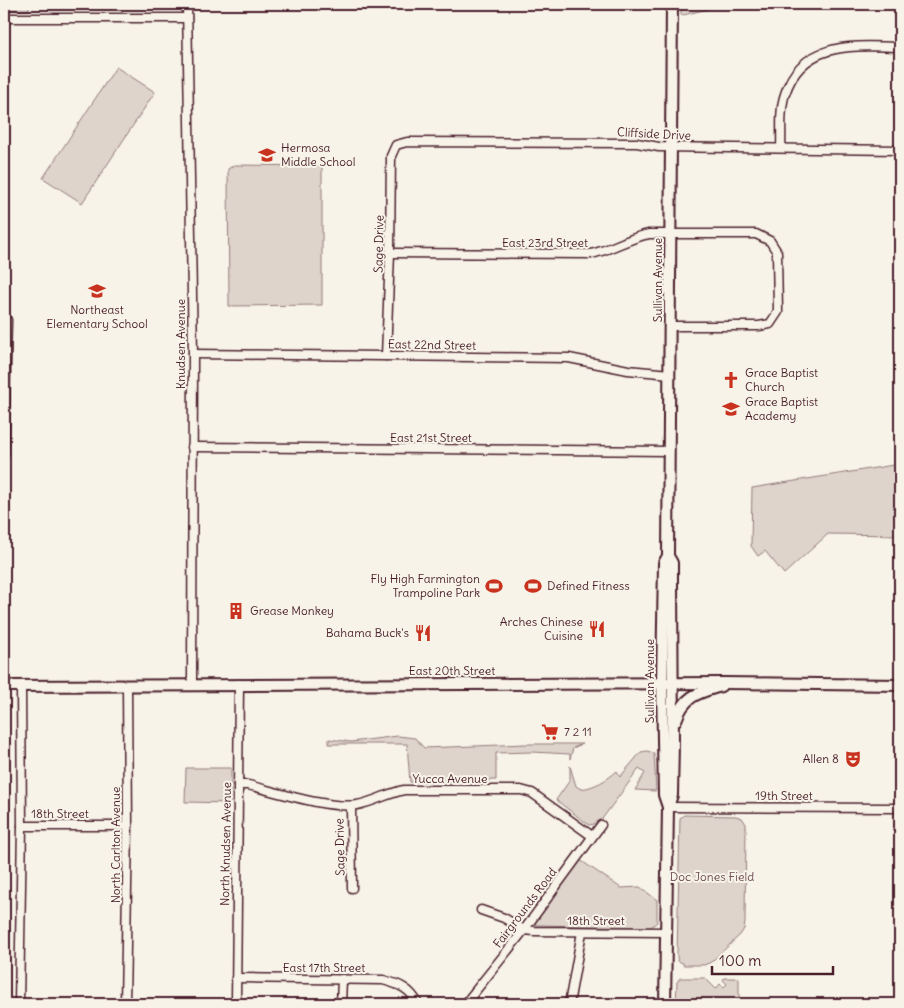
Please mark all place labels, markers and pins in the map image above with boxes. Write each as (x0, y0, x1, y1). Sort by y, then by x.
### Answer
place label: Hermosa Middle School (281, 140, 355, 169)
school or university icon: Hermosa Middle School (257, 145, 277, 165)
school or university icon: Northeast Elementary School (87, 281, 107, 301)
place label: Northeast Elementary School (46, 302, 148, 331)
place label: Grace Baptist Church (745, 365, 818, 394)
church icon: Grace Baptist Church (721, 370, 741, 390)
place label: Grace Baptist Academy (745, 394, 818, 423)
school or university icon: Grace Baptist Academy (721, 399, 741, 419)
place label: Fly High Farmington Trampoline Park (370, 571, 480, 600)
sports icon: Fly High Farmington Trampoline Park (484, 576, 504, 596)
sports icon: Defined Fitness (523, 576, 543, 596)
place label: Defined Fitness (547, 578, 630, 593)
building icon: Grease Monkey (226, 601, 246, 621)
place label: Grease Monkey (250, 603, 334, 618)
place label: Arches Chinese Cuisine (500, 614, 583, 643)
restaurant icon: Arches Chinese Cuisine (587, 619, 607, 639)
restaurant icon: Bahama Buck's (413, 623, 433, 643)
place label: Bahama Buck's (326, 625, 409, 640)
supermarket icon: 7 2 11 (540, 722, 560, 742)
place label: 7 2 11 (564, 724, 592, 739)
theatre icon: Allen 8 (843, 749, 863, 769)
place label: Allen 8 (803, 751, 839, 766)

